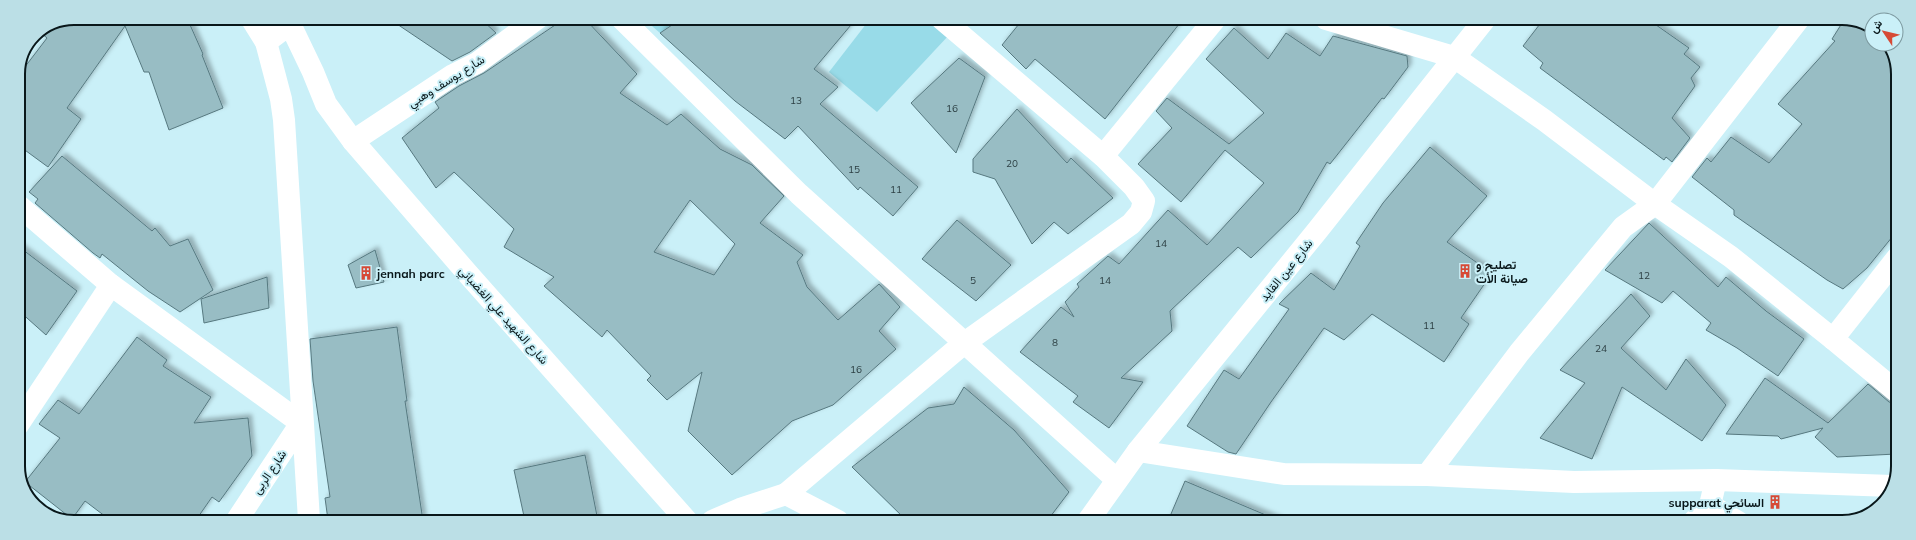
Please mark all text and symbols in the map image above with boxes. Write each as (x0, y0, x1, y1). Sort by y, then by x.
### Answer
north arrow (1864, 12, 1904, 52)
text: ش (1866, 17, 1885, 36)
street label: شارع يوسف وهبي (405, 51, 489, 113)
house number: 13 (790, 94, 802, 107)
house number: 16 (946, 102, 958, 115)
house number: 20 (1006, 157, 1018, 170)
house number: 15 (848, 163, 860, 176)
house number: 11 (890, 183, 902, 196)
street label: شارع عين القايد (1256, 236, 1317, 305)
house number: 14 (1155, 237, 1167, 250)
place label: تصليح و صيانة الأت (1476, 257, 1528, 286)
street label: شارع الشهيد علي الغضباني (454, 263, 552, 369)
building icon: تصليح و صيانة الأت (1457, 263, 1473, 279)
building icon: jennah parc (358, 265, 374, 281)
place label: jennah parc (376, 266, 445, 281)
house number: 12 (1638, 269, 1650, 282)
house number: 5 (970, 274, 976, 287)
house number: 14 (1099, 274, 1111, 287)
house number: 11 (1423, 319, 1435, 332)
house number: 8 (1052, 336, 1058, 349)
house number: 24 (1595, 342, 1607, 355)
house number: 16 (850, 363, 862, 376)
street label: شارع الربى (249, 447, 291, 498)
building icon: supparat السائحي (1767, 494, 1783, 510)
place label: supparat السائحي (1669, 495, 1764, 513)

